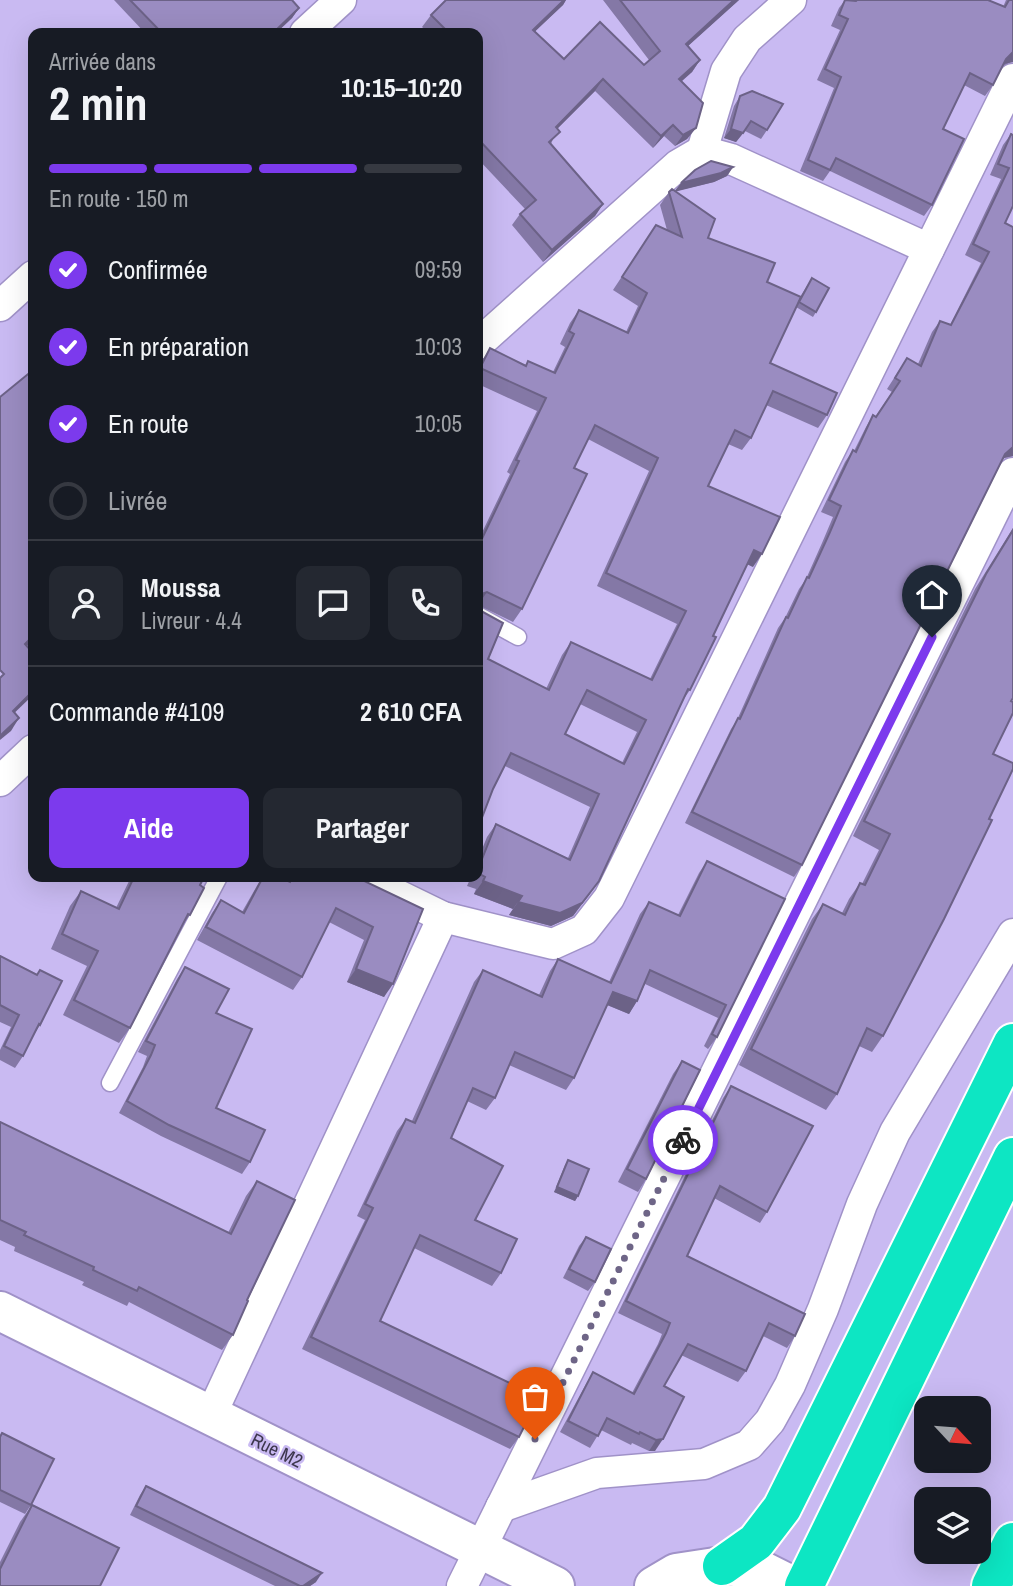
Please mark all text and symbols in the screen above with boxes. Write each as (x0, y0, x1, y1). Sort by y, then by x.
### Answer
text: Arrivée dans (49, 46, 156, 77)
text: 10:15–10:20 (341, 70, 462, 105)
text: 2 min (49, 72, 148, 134)
text: En route · 150 m (49, 183, 188, 214)
icon: check (49, 251, 87, 289)
text: Confirmée (108, 252, 208, 287)
text: 09:59 (415, 254, 462, 285)
icon: check (49, 328, 87, 366)
text: En préparation (108, 329, 249, 364)
text: 10:03 (415, 331, 462, 362)
icon: check (49, 405, 87, 443)
text: En route (108, 406, 189, 441)
text: 10:05 (415, 408, 462, 439)
text: Livrée (108, 483, 167, 518)
pin (902, 565, 962, 637)
button: person (49, 566, 123, 640)
button: chat (296, 566, 370, 640)
button: phone (388, 566, 462, 640)
text: Moussa (141, 570, 220, 605)
icon: home (913, 576, 951, 614)
text: Livreur · 4.4 (141, 605, 242, 636)
text: Commande #4109 (49, 694, 224, 729)
text: 2 610 CFA (360, 694, 462, 729)
button: Aide (49, 788, 249, 868)
button: Partager (263, 788, 462, 868)
courier (648, 1105, 718, 1175)
icon: bike (664, 1121, 702, 1159)
pin (505, 1367, 565, 1439)
icon: bag (516, 1378, 554, 1416)
north arrow (914, 1396, 990, 1474)
map controls (914, 1396, 991, 1564)
street label: Rue M2 (247, 1426, 307, 1474)
button: layers (914, 1487, 991, 1564)

